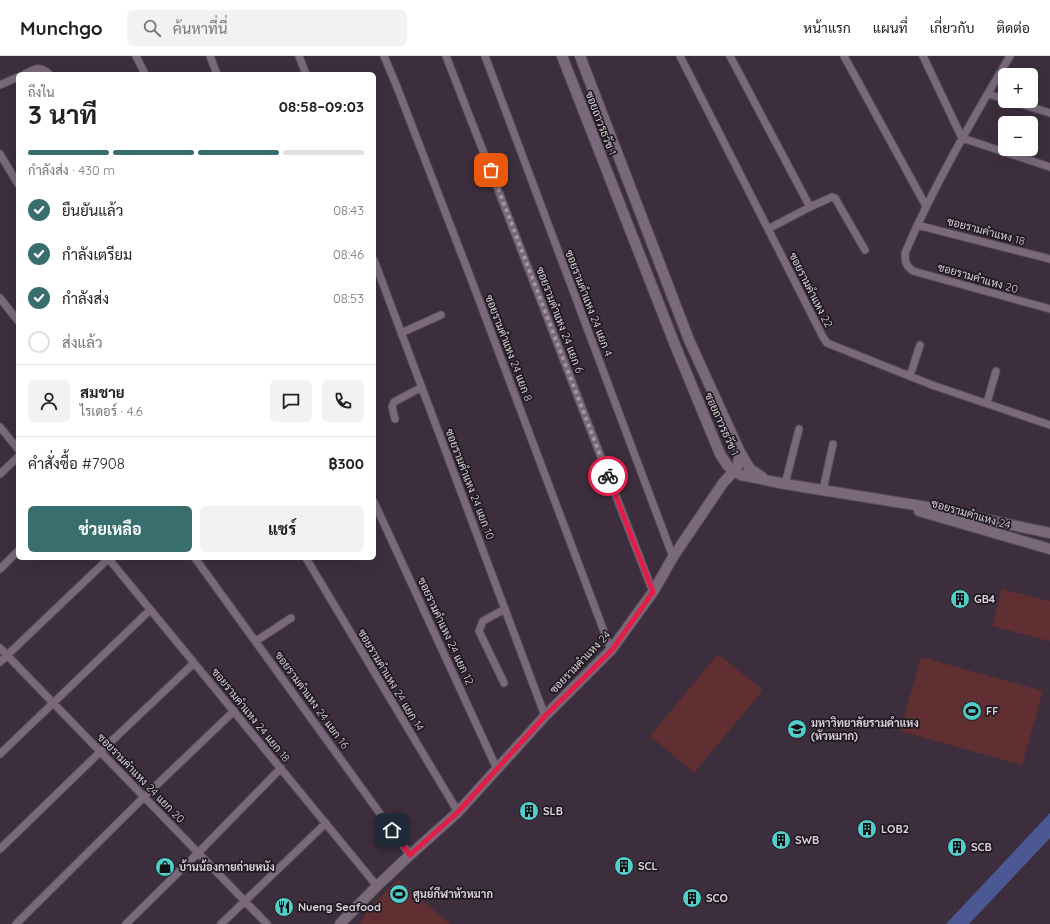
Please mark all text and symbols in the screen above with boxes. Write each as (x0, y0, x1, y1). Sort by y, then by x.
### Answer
search box (127, 10, 407, 46)
text: Munchgo (20, 16, 103, 40)
icon: search (141, 17, 163, 39)
text: ค้นหาที่นี่ (173, 19, 227, 38)
text: หน้าแรก (803, 19, 851, 37)
text: แผนที่ (873, 19, 908, 37)
text: เกี่ยวกับ (930, 19, 974, 37)
text: ติดต่อ (996, 19, 1030, 37)
map controls (998, 68, 1038, 156)
button: + (998, 68, 1038, 108)
text: ถึงใน (28, 84, 55, 100)
street label: ซอยถาวรธวัช 1 (582, 89, 620, 157)
text: 08:58–09:03 (279, 97, 364, 116)
text: 3 นาที (28, 98, 97, 131)
button: − (998, 116, 1038, 156)
pin (474, 153, 508, 187)
icon: bag (480, 159, 502, 181)
text: กำลังส่ง · 430 m (28, 162, 115, 178)
icon: check (28, 199, 50, 221)
text: ยืนยันแล้ว (62, 201, 123, 220)
text: 08:43 (333, 202, 364, 218)
street label: ซอยรามคำแหง 18 (945, 214, 1027, 248)
icon: check (28, 243, 50, 265)
text: กำลังเตรียม (62, 245, 132, 264)
text: 08:46 (333, 246, 364, 262)
street label: ซอยรามคำแหง 24 แยก 4 (562, 248, 616, 358)
street label: ซอยรามคำแหง 22 (786, 250, 836, 330)
street label: ซอยรามคำแหง 20 (936, 260, 1020, 296)
street label: ซอยรามคำแหง 24 แยก 6 (533, 265, 587, 375)
icon: check (28, 287, 50, 309)
text: กำลังส่ง (62, 289, 109, 308)
text: 08:53 (333, 290, 364, 306)
street label: ซอยรามคำแหง 24 แยก 8 (482, 293, 536, 403)
text: ส่งแล้ว (62, 333, 103, 352)
button: person (28, 380, 70, 422)
button: chat (270, 380, 312, 422)
button: phone (322, 380, 364, 422)
text: สมชาย (80, 383, 125, 402)
street label: ซอยถาวรธวัช 1 (702, 390, 742, 458)
text: ไรเดอร์ · 4.6 (80, 403, 143, 419)
street label: ซอยรามคำแหง 24 แยก 10 (442, 427, 498, 541)
text: คำสั่งซื้อ #7908 (28, 454, 125, 473)
text: ฿300 (328, 454, 364, 473)
courier (588, 456, 628, 496)
icon: bike (597, 465, 619, 487)
street label: ซอยรามคำแหง 24 (930, 496, 1013, 532)
button: ช่วยเหลือ (28, 506, 192, 552)
button: แชร์ (200, 506, 364, 552)
street label: ซอยรามคำแหง 24 แยก 12 (415, 575, 477, 687)
building icon: GB4 (949, 588, 971, 610)
place label: GB4 (974, 592, 996, 606)
street label: ซอยรามคำแหง 24 แยก 14 (355, 626, 427, 734)
street label: ซอยรามคำแหง 24 (546, 628, 614, 696)
street label: ซอยรามคำแหง 24 แยก 16 (272, 649, 352, 752)
street label: ซอยรามคำแหง 24 แยก 18 (209, 665, 293, 765)
sports icon: FF (961, 700, 983, 722)
place label: FF (986, 704, 998, 718)
place label: มหาวิทยาลัยรามคำแหง (หัวหมาก) (811, 716, 919, 743)
school or university icon: มหาวิทยาลัยรามคำแหง (หัวหมาก) (786, 718, 808, 740)
street label: ซอยรามคำแหง 24 แยก 20 (94, 730, 188, 826)
building icon: SLB (518, 800, 540, 822)
place label: SLB (543, 804, 563, 818)
pin (375, 813, 409, 847)
building icon: LOB2 (856, 818, 878, 840)
icon: home (381, 819, 403, 841)
place label: LOB2 (881, 822, 909, 836)
building icon: SWB (770, 829, 792, 851)
place label: SWB (795, 833, 819, 847)
building icon: SCB (946, 836, 968, 858)
place label: SCB (971, 840, 992, 854)
building icon: SCL (613, 855, 635, 877)
shop icon: บ้านน้องกายถ่ายหนัง (154, 856, 176, 878)
place label: บ้านน้องกายถ่ายหนัง (179, 859, 275, 874)
place label: SCL (638, 859, 658, 873)
sports icon: ศูนย์กีฬาหัวหมาก (388, 883, 410, 905)
place label: ศูนย์กีฬาหัวหมาก (413, 886, 493, 902)
building icon: SCO (681, 887, 703, 909)
place label: SCO (706, 891, 728, 905)
restaurant icon: Nueng Seafood (273, 896, 295, 918)
place label: Nueng Seafood (298, 900, 381, 914)

